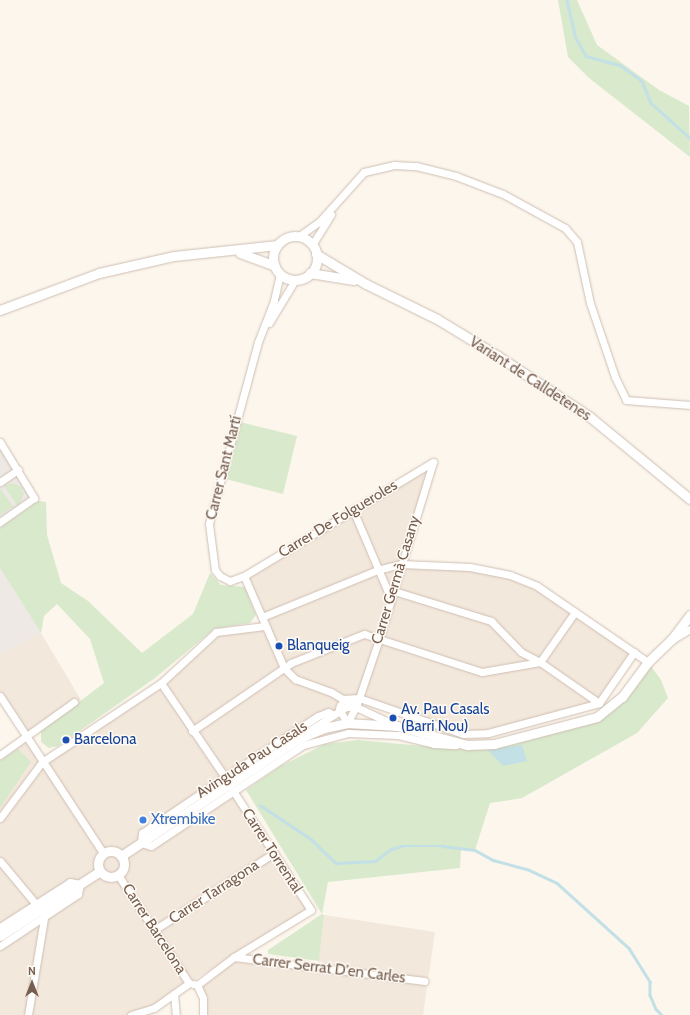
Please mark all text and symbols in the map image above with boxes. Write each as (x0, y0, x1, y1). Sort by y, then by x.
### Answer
street label: Variant de Calldetenes (466, 333, 594, 425)
street label: Carrer Sant Martí (202, 414, 246, 522)
street label: Carrer De Folgueroles (275, 476, 401, 562)
street label: Carrer Germà Casany (368, 514, 424, 646)
place label: Blanqueig (287, 637, 350, 655)
marker: Blanqueig (274, 641, 284, 651)
place label: Av. Pau Casals (Barri Nou) (401, 700, 490, 735)
marker: Av. Pau Casals (Barri Nou) (388, 713, 398, 723)
street label: Avinguda Pau Casals (193, 718, 311, 802)
place label: Barcelona (74, 731, 136, 749)
marker: Barcelona (61, 735, 71, 745)
street label: Carrer Torrental (238, 805, 306, 897)
place label: Xtrembike (151, 811, 215, 829)
marker: Xtrembike (138, 815, 148, 825)
street label: Carrer Tarragona (166, 856, 262, 928)
street label: Carrer Barcelona (118, 881, 190, 977)
street label: Carrer Serrat D'en Carles (251, 951, 407, 987)
north arrow (12, 963, 52, 1003)
text: N (28, 964, 36, 978)

